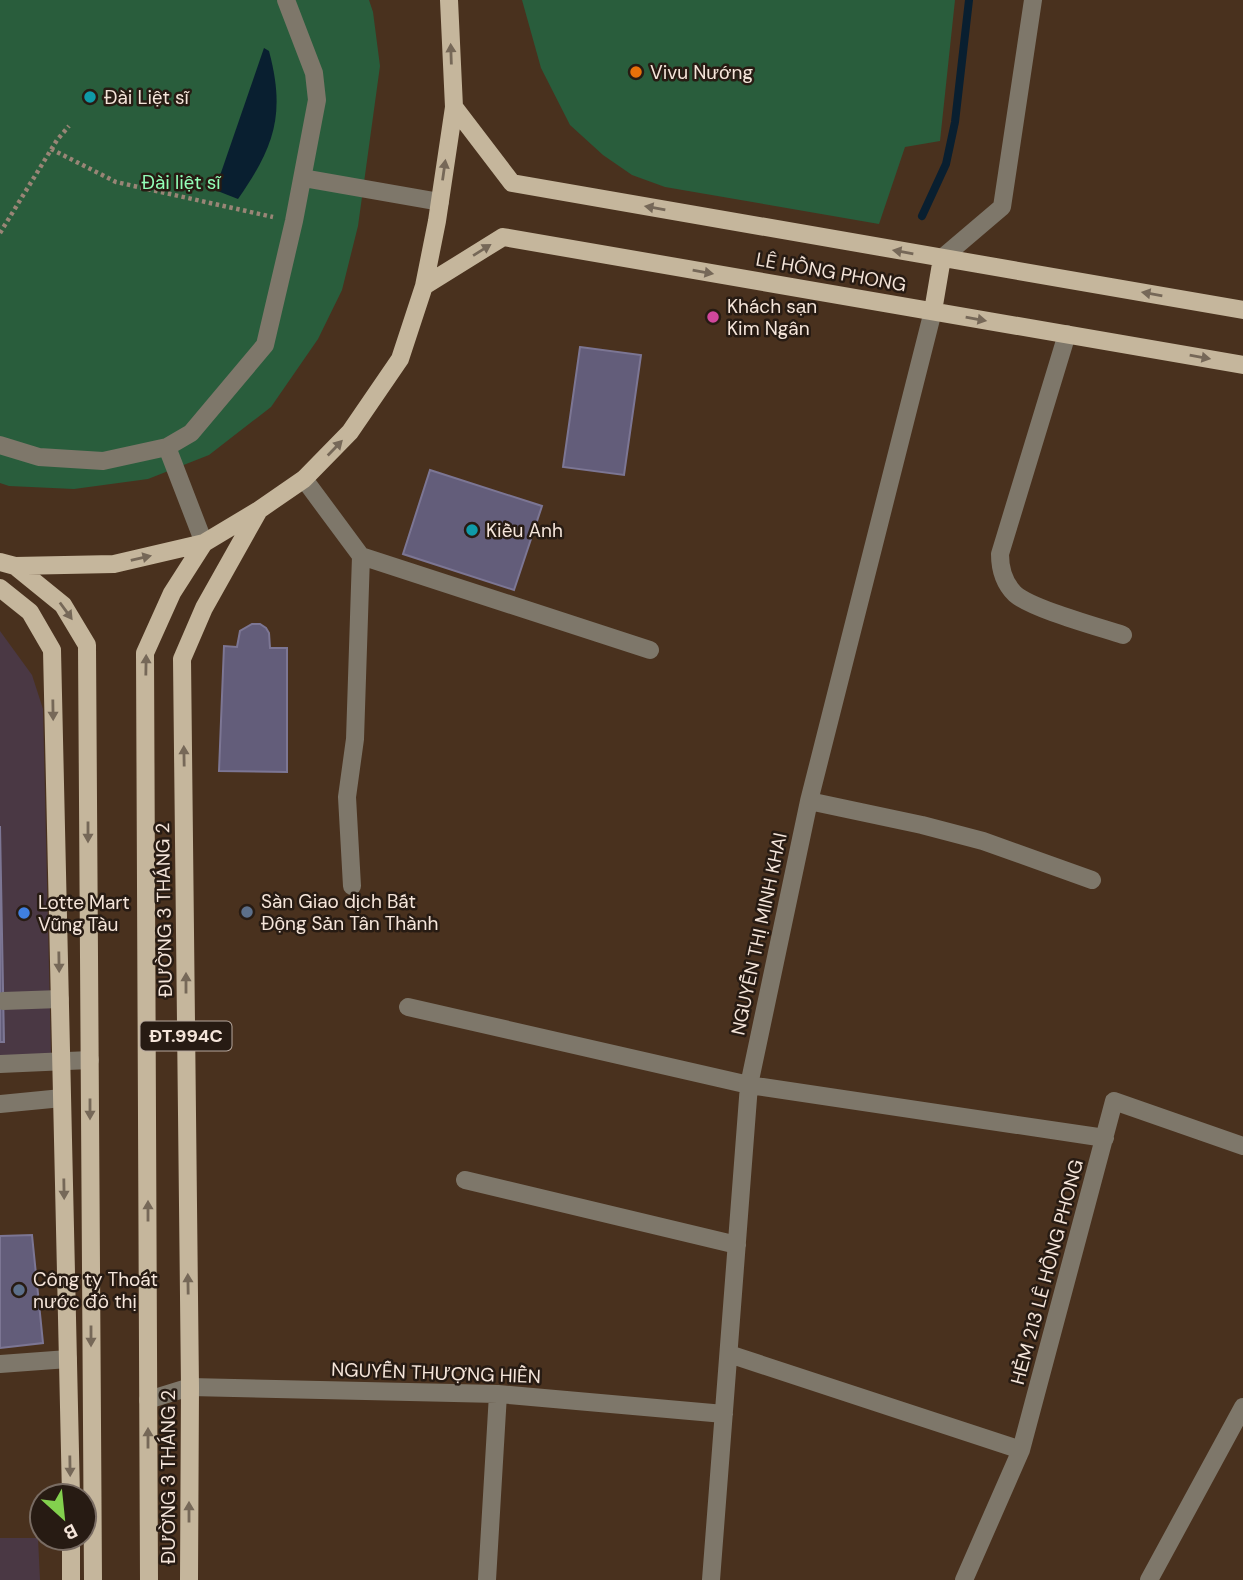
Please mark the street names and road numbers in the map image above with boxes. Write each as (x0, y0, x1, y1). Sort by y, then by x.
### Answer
street label: LÊ HỒNG PHONG (754, 246, 908, 298)
street label: ĐƯỜNG 3 THÁNG 2 (150, 822, 178, 998)
street label: NGUYỄN THỊ MINH KHAI (725, 830, 793, 1038)
road number: ĐT.994C (140, 1021, 232, 1050)
street label: HẺM 213 LÊ HỒNG PHONG (1005, 1157, 1089, 1387)
street label: NGUYỄN THƯỢNG HIỀN (331, 1357, 541, 1389)
street label: ĐƯỜNG 3 THÁNG 2 (156, 1390, 181, 1564)

